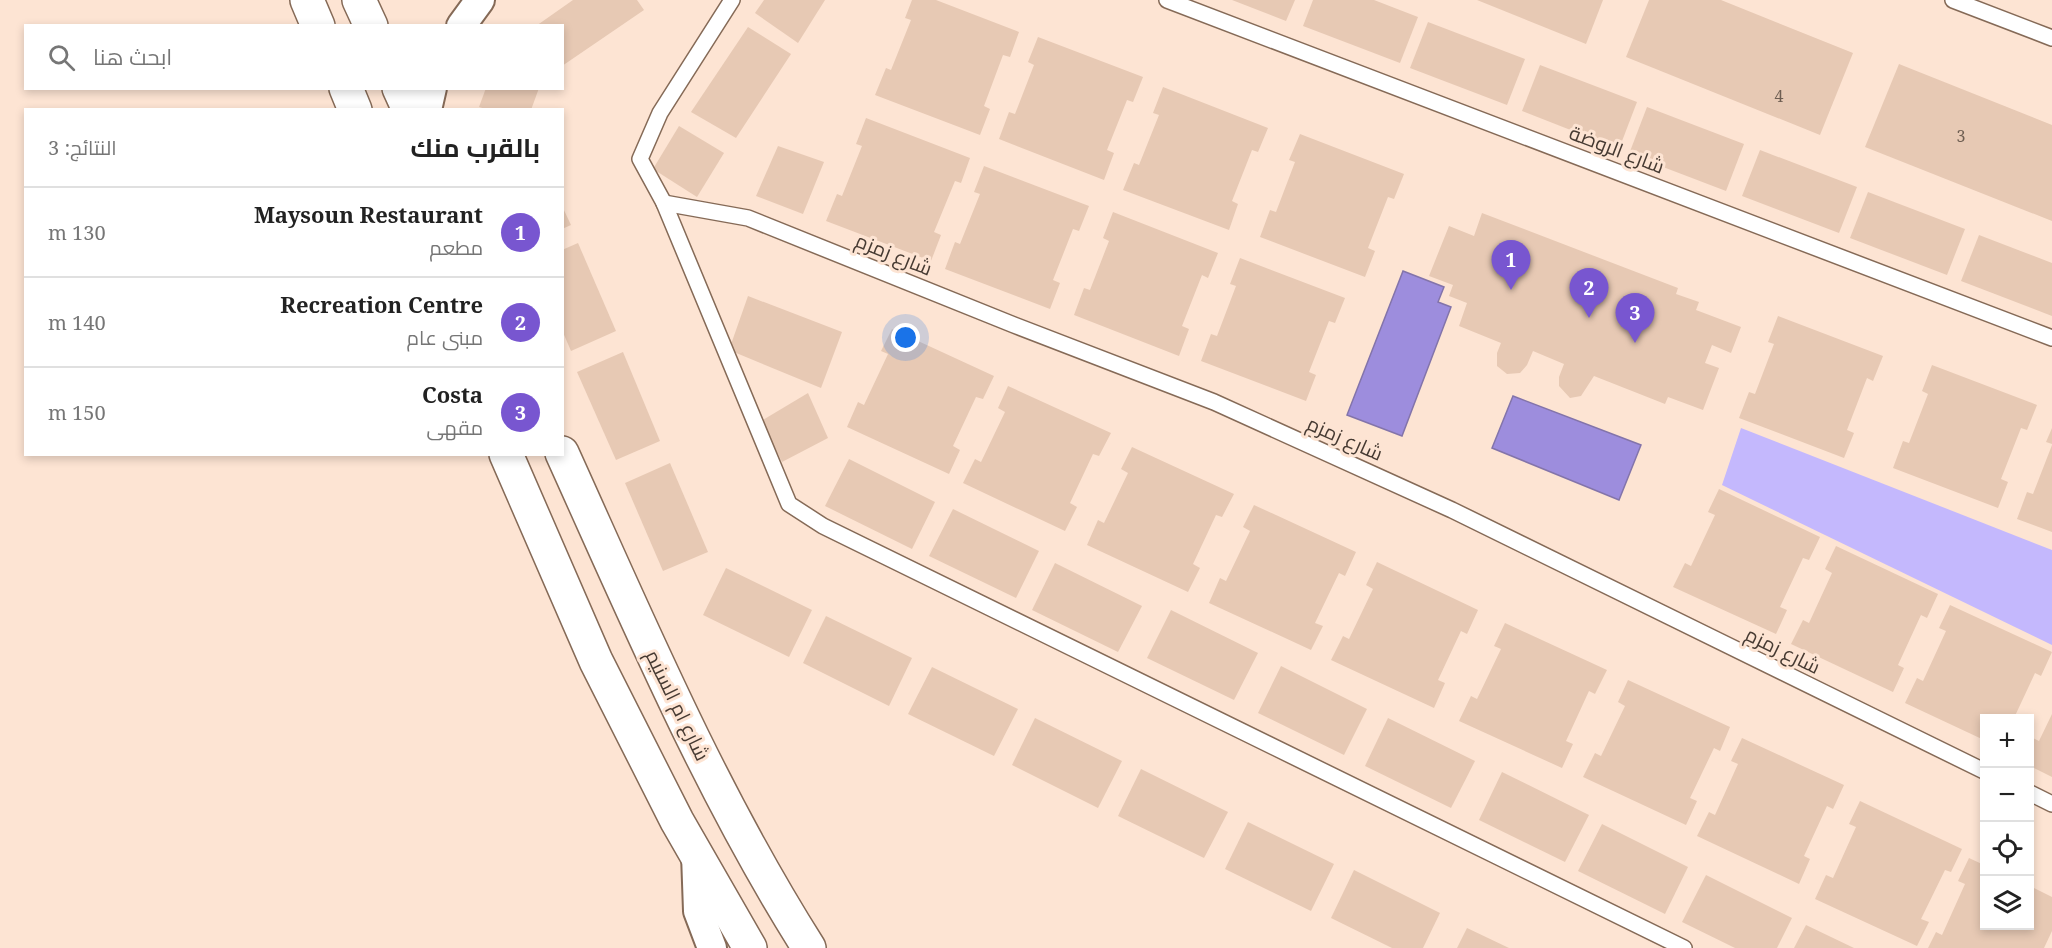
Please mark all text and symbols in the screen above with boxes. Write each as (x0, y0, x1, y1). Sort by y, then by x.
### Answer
search box (24, 24, 564, 90)
icon: search (45, 41, 78, 74)
text: ابحث هنا (93, 41, 172, 71)
house number: 4 (1775, 85, 1784, 107)
street label: شارع الروضة (1565, 119, 1668, 180)
house number: 3 (1957, 125, 1966, 147)
text: بالقرب منك (411, 129, 540, 165)
text: النتائج: 3 (48, 134, 117, 161)
text: Maysoun Restaurant (254, 199, 483, 229)
text: 130 m (48, 219, 106, 246)
text: 1 (515, 219, 526, 246)
street label: شارع زمزم (851, 226, 936, 283)
text: مطعم (429, 234, 483, 261)
pin: 1 (1492, 240, 1530, 290)
pin: 2 (1570, 268, 1608, 318)
text: Recreation Centre (280, 289, 483, 319)
pin: 3 (1616, 294, 1654, 343)
text: 140 m (48, 309, 106, 336)
text: 2 (515, 309, 526, 336)
your location (891, 323, 920, 352)
text: مبنى عام (407, 324, 483, 351)
text: Costa (422, 379, 483, 409)
text: 150 m (48, 399, 106, 426)
text: 3 (515, 399, 526, 426)
street label: شارع زمزم (1302, 409, 1387, 468)
text: مقهى (427, 414, 483, 441)
street label: شارع زمزم (1740, 620, 1825, 681)
street label: شارع ام السنيم (639, 645, 716, 765)
map controls (1980, 714, 2034, 930)
button: + (1980, 714, 2034, 768)
button: − (1980, 768, 2034, 822)
button: locate (1980, 822, 2034, 876)
button: layers (1980, 876, 2034, 930)

